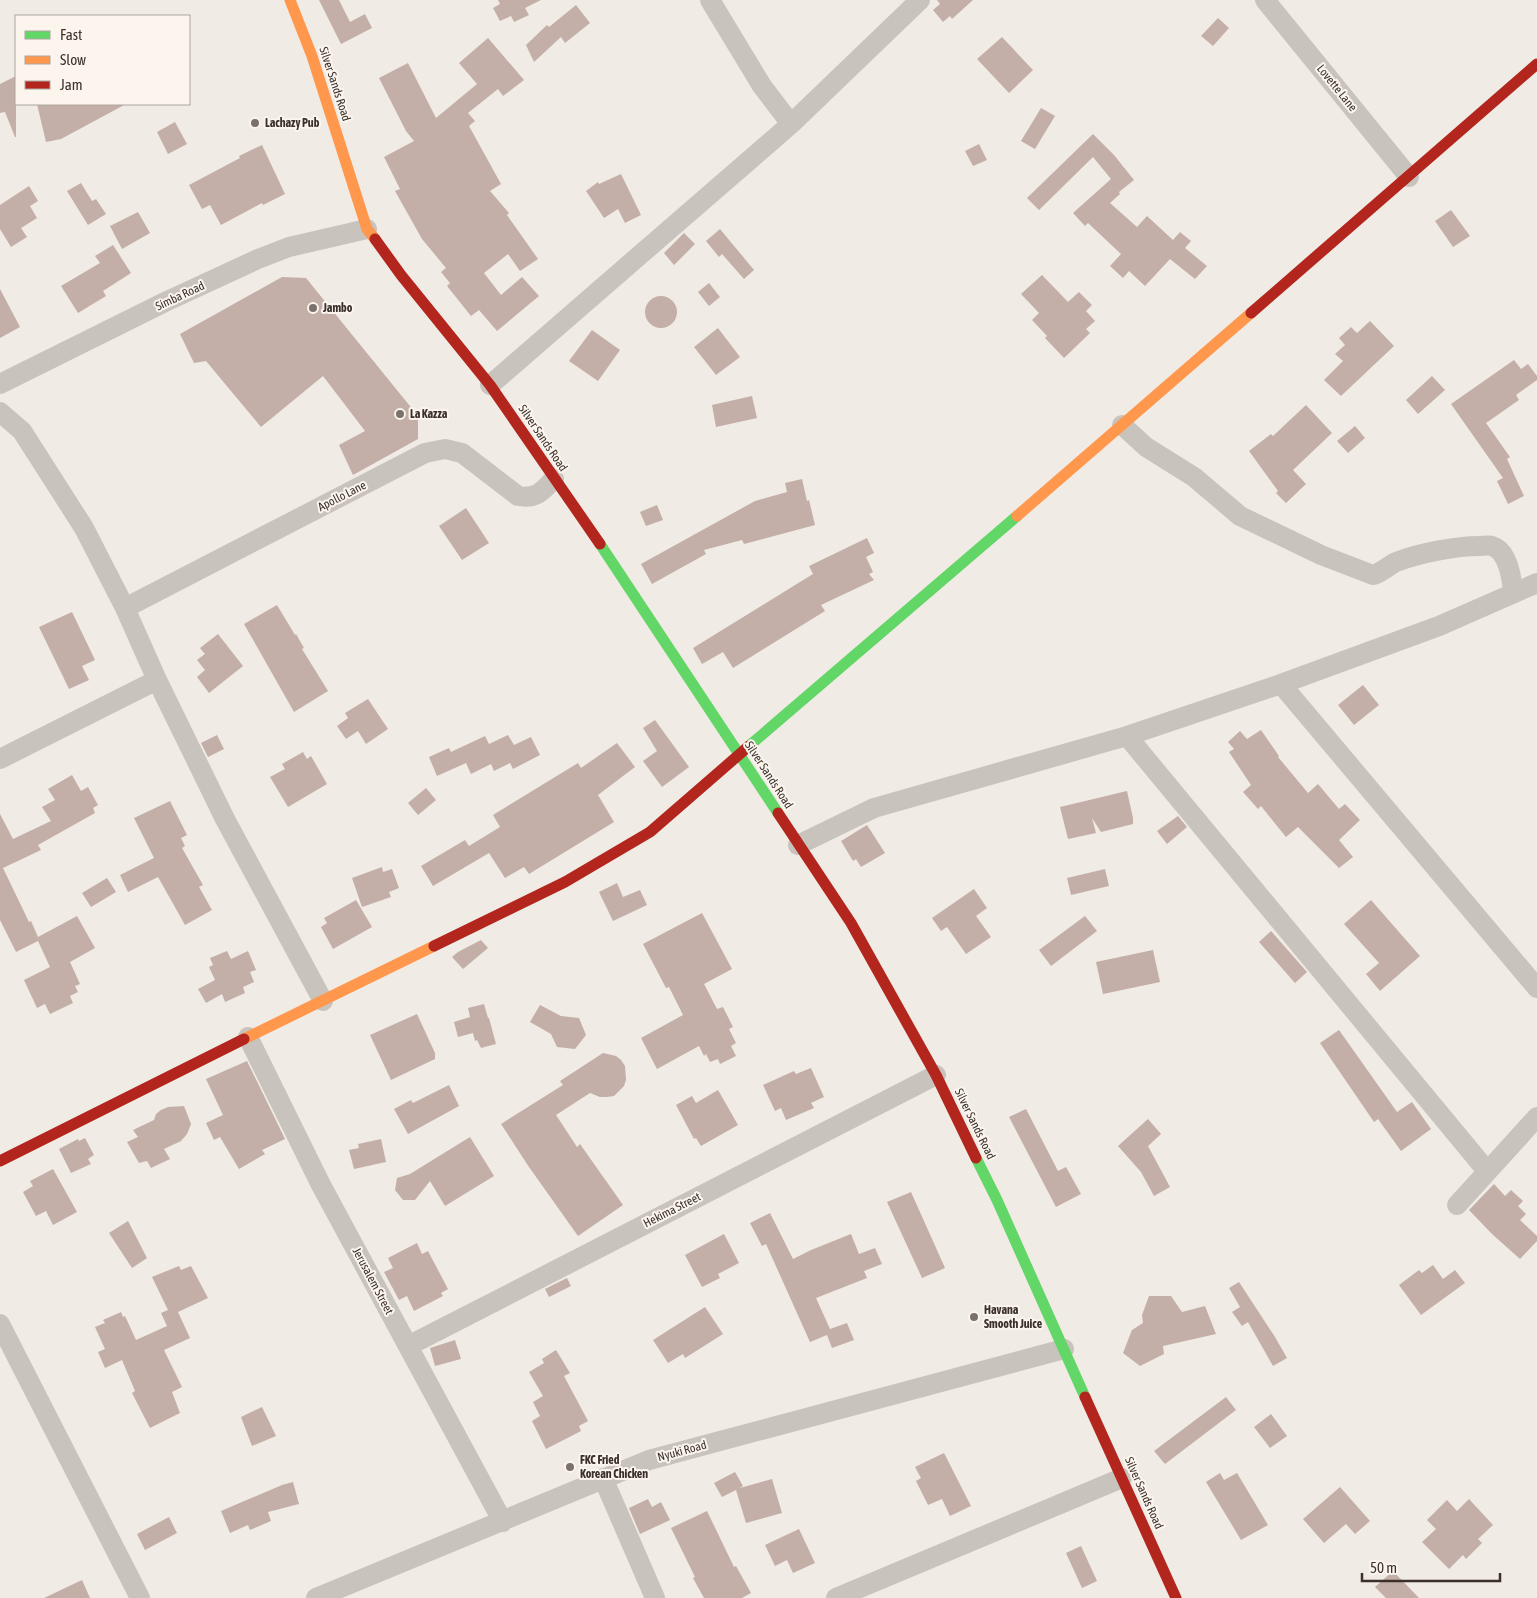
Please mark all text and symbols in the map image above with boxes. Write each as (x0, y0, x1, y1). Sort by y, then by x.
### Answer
legend (15, 15, 190, 105)
text: Fast (60, 26, 82, 43)
street label: Silver Sands Road (316, 45, 354, 123)
text: Slow (60, 51, 86, 68)
street label: Lovette Lane (1314, 62, 1360, 114)
text: Jam (60, 76, 83, 93)
place label: Lachazy Pub (265, 116, 320, 130)
marker: Lachazy Pub (249, 117, 261, 129)
street label: Simba Road (153, 279, 207, 313)
place label: Jambo (322, 301, 353, 315)
marker: Jambo (307, 302, 319, 314)
street label: Silver Sands Road (516, 402, 570, 474)
place label: La Kazza (410, 407, 448, 421)
marker: La Kazza (394, 408, 406, 420)
street label: Apollo Lane (316, 478, 368, 514)
street label: Silver Sands Road (742, 739, 796, 811)
street label: Silver Sands Road (952, 1086, 998, 1162)
street label: Hekima Street (641, 1189, 703, 1230)
street label: Jerusalem Street (350, 1245, 397, 1317)
place label: Havana Smooth Juice (984, 1303, 1043, 1331)
marker: Havana Smooth Juice (968, 1311, 980, 1323)
street label: Nyuki Road (656, 1438, 708, 1464)
place label: FKC Fried Korean Chicken (580, 1453, 648, 1481)
street label: Silver Sands Road (1122, 1455, 1166, 1531)
marker: FKC Fried Korean Chicken (564, 1461, 576, 1473)
scale bar (1362, 1550, 1500, 1582)
text: 50 m (1370, 1559, 1397, 1576)

